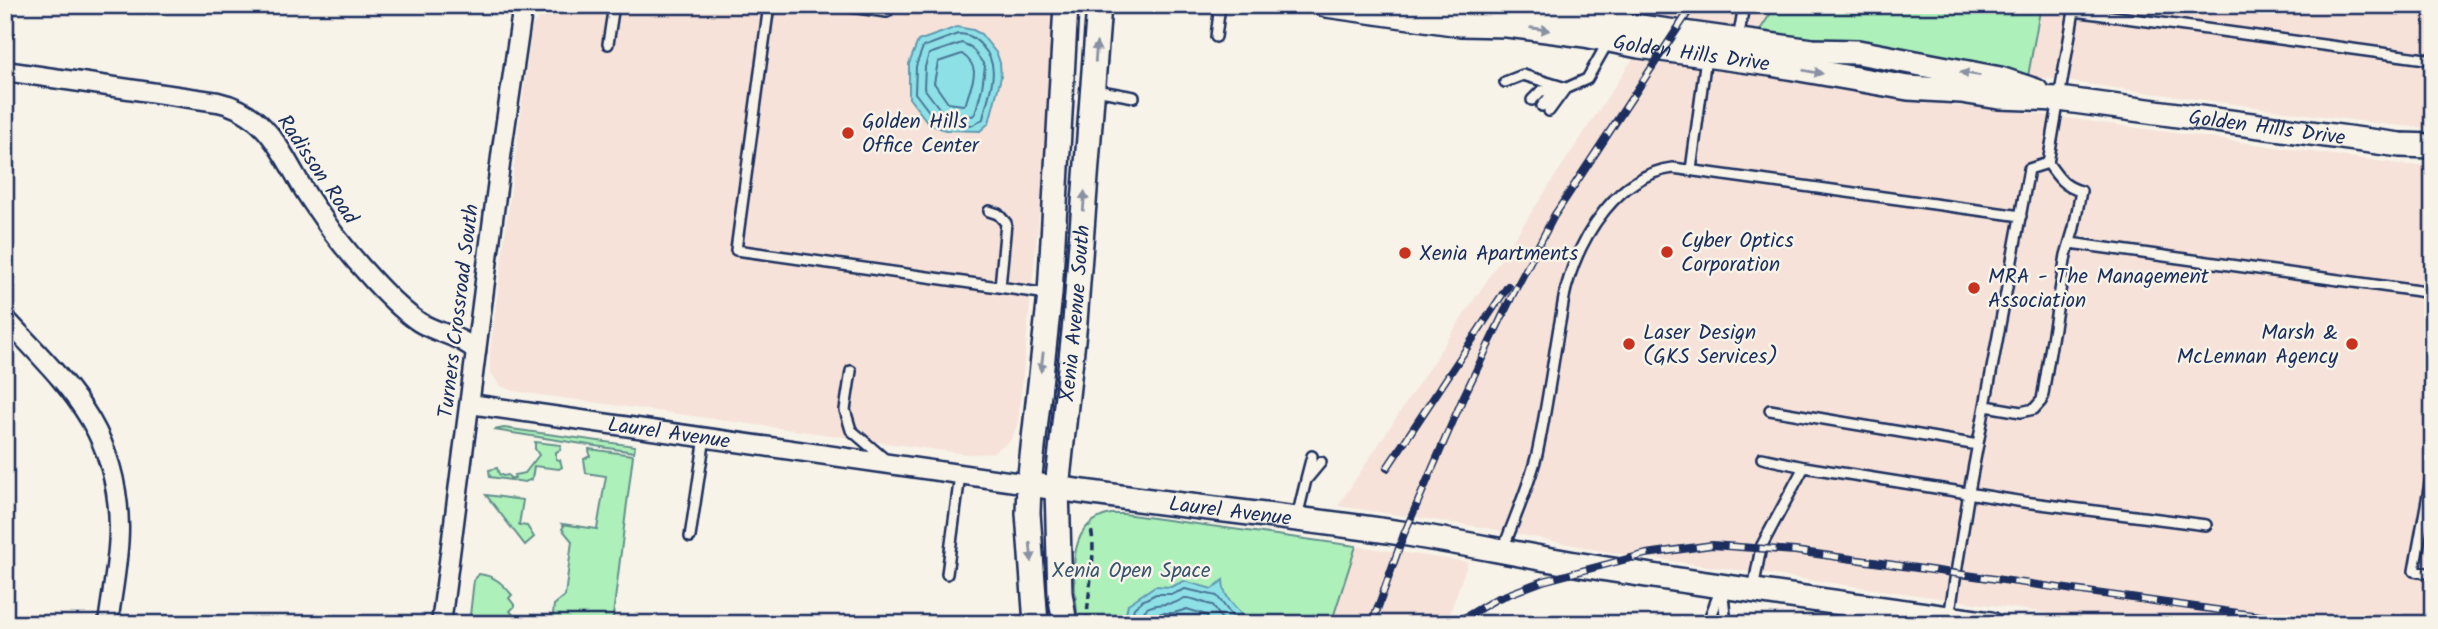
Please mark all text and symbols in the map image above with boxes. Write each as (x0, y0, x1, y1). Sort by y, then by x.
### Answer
one-way arrow (1529, 24, 1551, 35)
street label: Golden Hills Drive (1610, 26, 1772, 82)
one-way arrow (1091, 41, 1102, 63)
one-way arrow (1802, 67, 1824, 78)
one-way arrow (1959, 68, 1981, 79)
street label: Golden Hills Drive (2187, 102, 2348, 156)
place label: Golden Hills Office Center (862, 106, 980, 163)
street label: Radisson Road (268, 108, 366, 232)
marker: Golden Hills Office Center (840, 125, 856, 141)
one-way arrow (1079, 190, 1090, 212)
street label: Turners Crossroad South (430, 202, 489, 420)
street label: Xenia Avenue South (1051, 224, 1100, 404)
place label: Cyber Optics Corporation (1681, 225, 1794, 282)
place label: Xenia Apartments (1419, 238, 1578, 271)
marker: Cyber Optics Corporation (1659, 244, 1675, 260)
marker: Xenia Apartments (1397, 245, 1413, 261)
place label: MRA - The Management Association (1988, 261, 2210, 318)
marker: MRA - The Management Association (1966, 280, 1982, 296)
place label: Laser Design (GKS Services) (1643, 317, 1778, 374)
place label: Marsh & McLennan Agency (2177, 317, 2338, 374)
marker: Laser Design (GKS Services) (1621, 336, 1637, 352)
marker: Marsh & McLennan Agency (2344, 336, 2360, 352)
one-way arrow (1036, 351, 1047, 373)
street label: Laurel Avenue (605, 409, 733, 459)
street label: Laurel Avenue (1167, 488, 1294, 536)
one-way arrow (1026, 542, 1037, 564)
park label: Xenia Open Space (1052, 555, 1211, 588)

